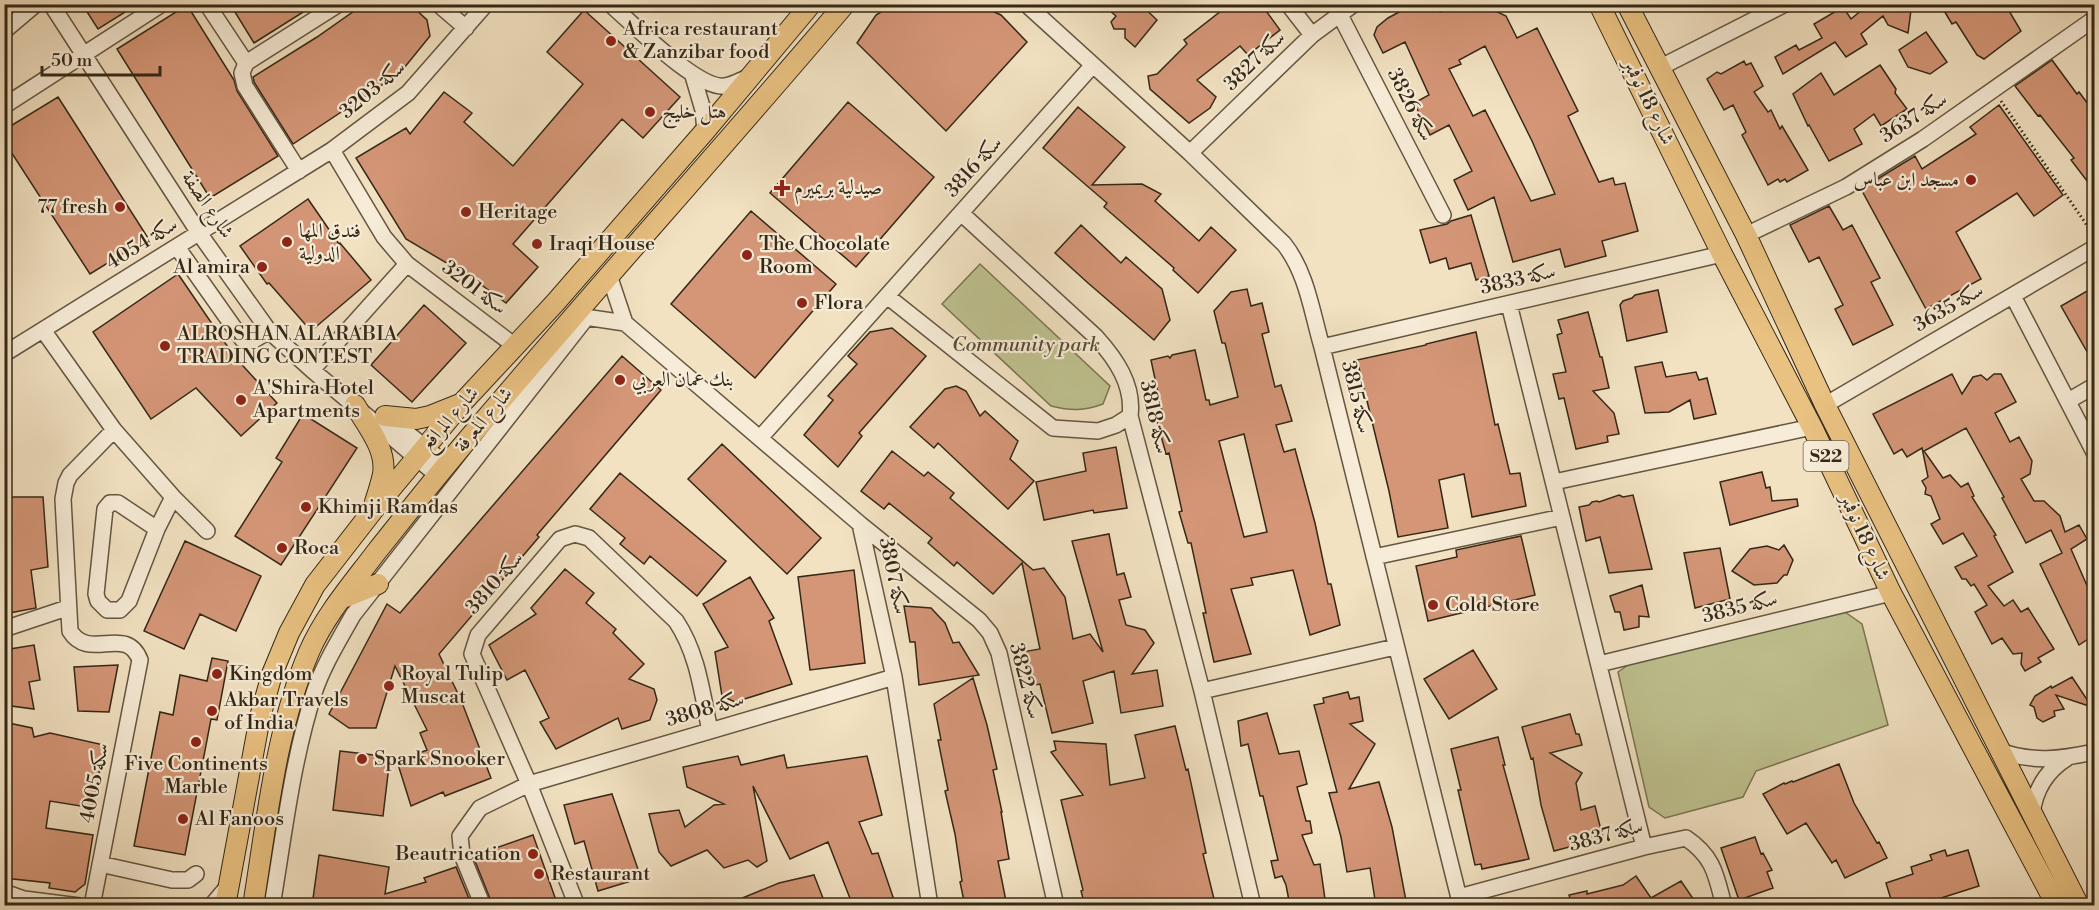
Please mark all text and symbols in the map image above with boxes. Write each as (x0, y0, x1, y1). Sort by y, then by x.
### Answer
place label: Africa restaurant & Zanzibar food (622, 17, 778, 65)
street label: سكة 3827 (1219, 26, 1291, 96)
marker: Africa restaurant & Zanzibar food (604, 34, 618, 48)
scale bar (42, 39, 160, 77)
text: 50 m (51, 49, 93, 72)
street label: شارع 18 نوفمبر (1612, 53, 1680, 151)
street label: سكة 3203 (335, 55, 411, 125)
street label: سكة 3826 (1381, 64, 1439, 146)
street label: سكة 3637 (1876, 87, 1952, 149)
place label: هتل خلیج (662, 100, 727, 129)
marker: هتل خلیج (643, 105, 657, 119)
street label: سكة 3816 (940, 131, 1008, 203)
street label: شارع الصفة (172, 166, 239, 246)
place label: مسجد ابن عباس (1853, 168, 1959, 193)
marker: مسجد ابن عباس (1964, 173, 1978, 187)
place label: صيدلية بريميرم (794, 176, 882, 205)
marker: صيدلية بريميرم (775, 181, 789, 195)
place label: 77 fresh (37, 195, 108, 220)
marker: 77 fresh (113, 200, 127, 214)
place label: Heritage (478, 200, 557, 225)
marker: Heritage (459, 205, 473, 219)
street label: سكة 4054 (101, 212, 183, 276)
place label: فندق المها الدولية (299, 219, 361, 267)
place label: Iraqi House (549, 232, 655, 257)
place label: The Chocolate Room (759, 232, 890, 280)
marker: فندق المها الدولية (280, 235, 294, 249)
marker: Iraqi House (530, 237, 544, 251)
marker: The Chocolate Room (740, 248, 754, 262)
place label: Al amira (172, 255, 251, 280)
street label: سكة 3201 (436, 255, 512, 321)
street label: سكة 3833 (1478, 259, 1558, 301)
marker: Al amira (255, 260, 269, 274)
street label: سكة 3635 (1910, 278, 1988, 338)
place label: Flora (814, 291, 864, 316)
marker: Flora (795, 296, 809, 310)
place label: ALROSHAN ALARABIA TRADING CONTEST (176, 322, 399, 370)
park label: Community park (952, 333, 1100, 358)
marker: ALROSHAN ALARABIA TRADING CONTEST (158, 339, 172, 353)
street label: سكة 3815 (1335, 358, 1377, 436)
place label: بنك عمان العربي (632, 368, 733, 395)
marker: بنك عمان العربي (613, 373, 627, 387)
place label: A'Shira Hotel Apartments (252, 376, 374, 424)
street label: سكة 3818 (1133, 378, 1175, 456)
street label: شارع المرافع (415, 382, 488, 459)
street label: شارع المعرفة (449, 382, 522, 460)
marker: A'Shira Hotel Apartments (234, 393, 248, 407)
road number: S22 (1804, 441, 1848, 471)
street label: شارع 18 نوفمبر (1829, 488, 1895, 586)
place label: Khimji Ramdas (318, 495, 458, 520)
marker: Khimji Ramdas (299, 500, 313, 514)
street label: سكة 3807 (873, 535, 913, 617)
place label: Roca (294, 536, 340, 561)
marker: Roca (275, 541, 289, 555)
street label: سكة 3810 (461, 546, 529, 620)
street label: سكة 3835 (1700, 587, 1780, 629)
place label: Cold Store (1445, 593, 1540, 618)
marker: Cold Store (1426, 598, 1440, 612)
street label: سكة 3822 (1003, 640, 1047, 722)
place label: Kingdom (229, 662, 313, 687)
place label: Royal Tulip Muscat (401, 662, 503, 710)
marker: Kingdom (210, 667, 224, 681)
marker: Royal Tulip Muscat (382, 679, 396, 693)
street label: سكة 3808 (663, 687, 747, 733)
place label: Akbar Travels of India (223, 688, 349, 736)
marker: Akbar Travels of India (205, 704, 219, 718)
marker: Five Continents Marble (189, 735, 203, 749)
street label: سكة 4005 (75, 741, 115, 825)
place label: Spark Snooker (374, 747, 505, 772)
place label: Five Continents Marble (124, 752, 268, 800)
marker: Spark Snooker (355, 752, 369, 766)
place label: Al Fanoos (194, 807, 284, 832)
marker: Al Fanoos (176, 812, 190, 826)
street label: سكة 3837 (1566, 814, 1646, 858)
place label: Beautrication (395, 842, 521, 867)
marker: Beautrication (526, 847, 540, 861)
place label: Restaurant (551, 862, 650, 887)
marker: Restaurant (532, 867, 546, 881)

